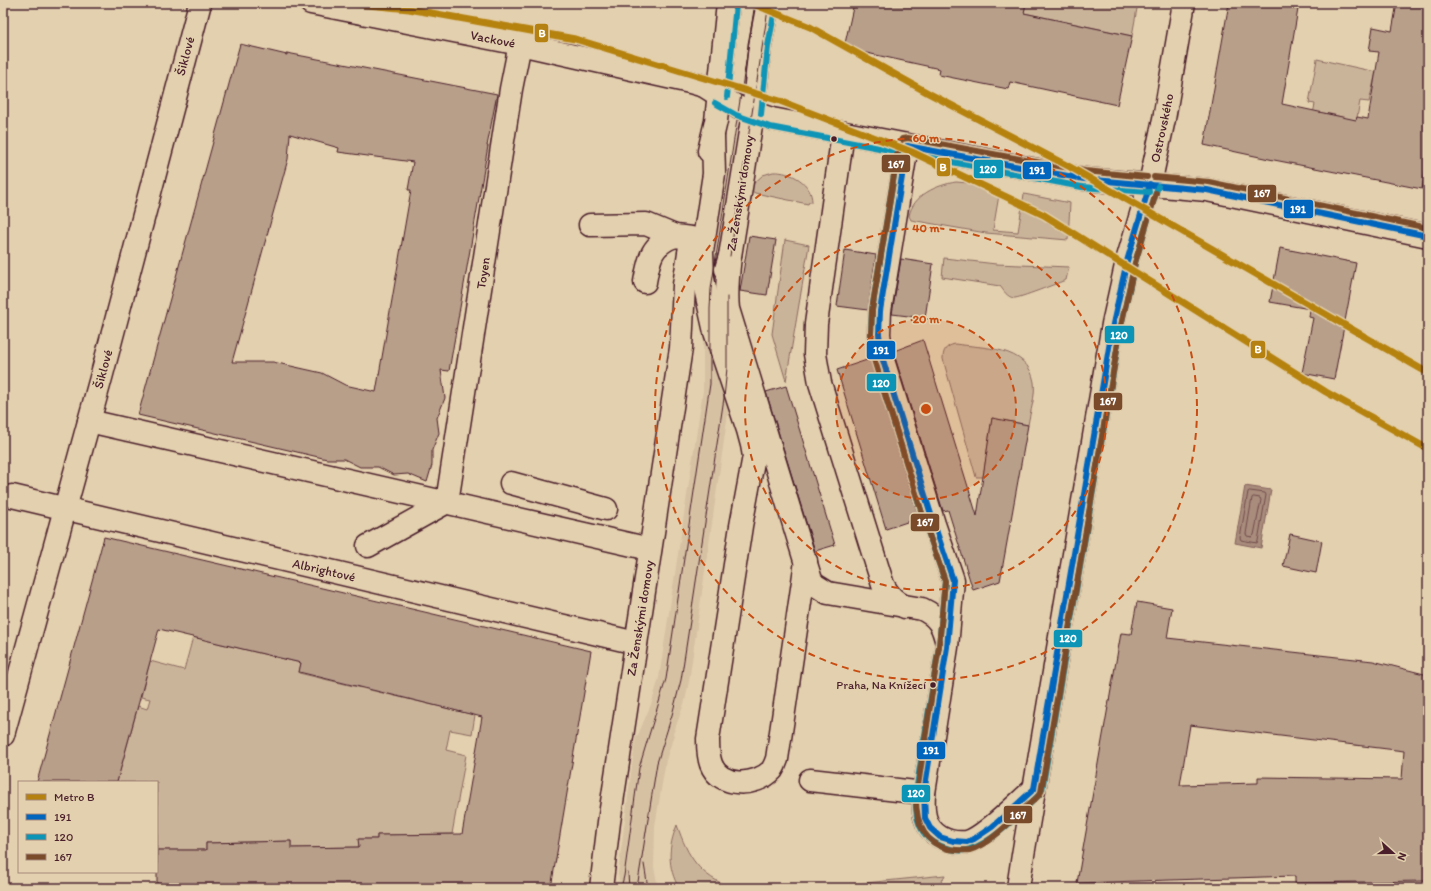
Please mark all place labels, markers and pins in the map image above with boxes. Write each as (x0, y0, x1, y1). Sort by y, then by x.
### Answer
unlabelled marker (829, 134, 839, 144)
centre of rings (919, 402, 933, 416)
place label: Praha, Na Knížecí (836, 678, 926, 692)
marker: Praha, Na Knížecí (928, 680, 938, 690)

